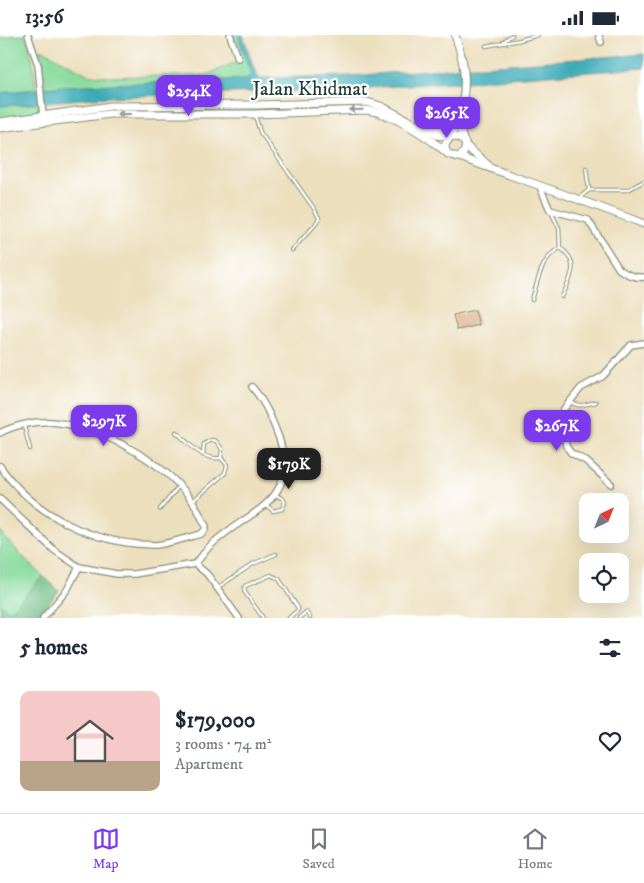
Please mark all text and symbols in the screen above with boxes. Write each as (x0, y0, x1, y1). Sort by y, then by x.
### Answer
text: 13:56 (25, 6, 63, 29)
pin: $254K (154, 74, 224, 117)
street label: Jalan Khidmat (251, 77, 367, 102)
text: $254K (167, 81, 211, 101)
pin: $265K (412, 97, 482, 139)
text: $265K (425, 103, 469, 123)
one-way arrow (348, 106, 364, 114)
one-way arrow (116, 110, 132, 118)
pin: $297K (69, 405, 139, 447)
pin: $267K (522, 409, 592, 452)
text: $297K (82, 411, 126, 431)
text: $267K (535, 416, 579, 436)
pin: $179K (254, 447, 324, 490)
text: $179K (268, 454, 310, 474)
north arrow (579, 493, 629, 543)
map controls (579, 493, 629, 603)
button: locate (579, 553, 629, 603)
icon: filters (596, 634, 624, 662)
text: 5 homes (20, 635, 88, 661)
text: $179,000 (175, 708, 255, 734)
icon: home (60, 711, 120, 771)
icon: heart (596, 727, 624, 755)
text: 3 rooms · 74 m² (175, 734, 272, 754)
text: Apartment (175, 754, 243, 774)
tab: Map (92, 825, 120, 873)
tab: Saved (303, 825, 335, 873)
tab: Home (518, 825, 552, 873)

